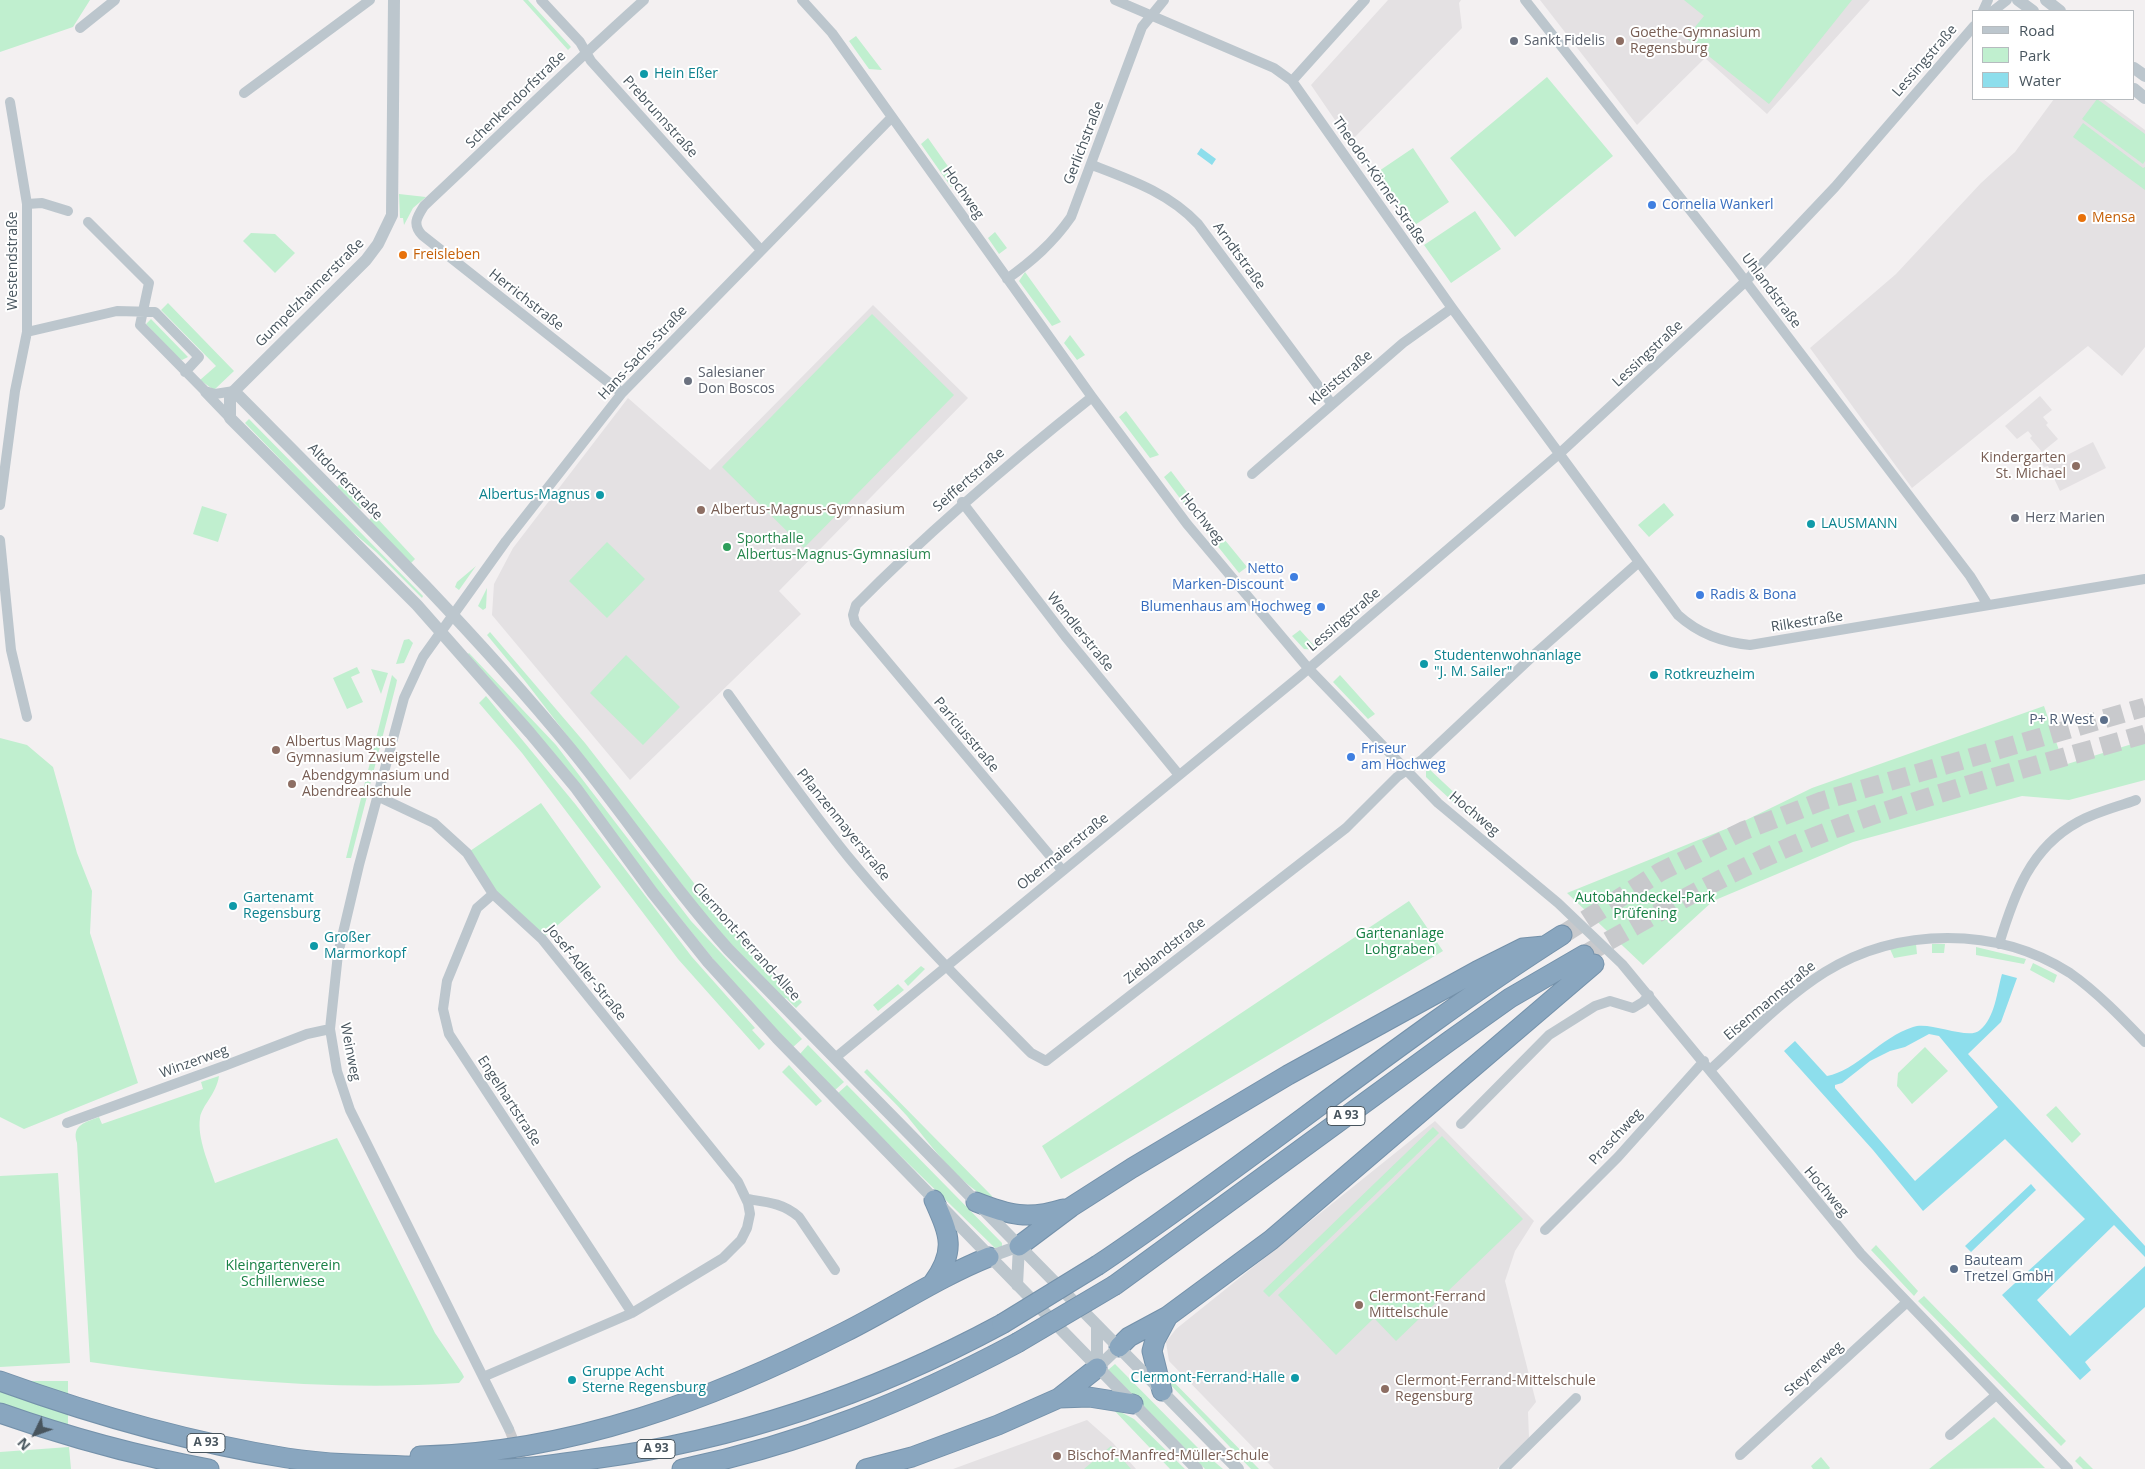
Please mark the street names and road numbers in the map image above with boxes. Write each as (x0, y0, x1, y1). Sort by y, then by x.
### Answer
street label: Lessingstraße (1889, 22, 1961, 100)
street label: Schenkendorfstraße (463, 48, 569, 152)
street label: Prebrunnstraße (619, 73, 701, 161)
street label: Gerlichstraße (1060, 99, 1108, 187)
street label: Theodor-Körner-Straße (1329, 114, 1429, 248)
street label: Hochweg (939, 163, 987, 223)
street label: Westendstraße (5, 211, 21, 311)
street label: Arndtstraße (1209, 219, 1269, 293)
street label: Gumpelzhaimerstraße (252, 235, 368, 351)
street label: Uhlandstraße (1738, 250, 1804, 332)
street label: Herrichstraße (485, 266, 567, 334)
street label: Hans-Sachs-Straße (595, 302, 691, 404)
street label: Lessingstraße (1609, 317, 1687, 391)
street label: Kleiststraße (1306, 347, 1376, 409)
street label: Altdorferstraße (304, 440, 386, 524)
street label: Seiffertstraße (930, 445, 1008, 515)
street label: Hochweg (1176, 490, 1228, 548)
street label: Lessingstraße (1304, 585, 1384, 655)
street label: Wendlerstraße (1043, 589, 1117, 675)
street label: Rilkestraße (1770, 608, 1844, 636)
street label: Pariciusstraße (930, 694, 1002, 776)
street label: Pflanzenmayerstraße (793, 766, 893, 884)
street label: Hochweg (1445, 788, 1503, 840)
street label: Obermaierstraße (1014, 810, 1112, 894)
street label: Clermont-Ferrand-Allee (689, 880, 803, 1004)
street label: Zieblandstraße (1121, 914, 1209, 988)
street label: Josef-Adler-Straße (542, 922, 630, 1024)
street label: Eisenmannstraße (1721, 958, 1819, 1044)
street label: Weinweg (336, 1021, 364, 1083)
street label: Winzerweg (158, 1042, 230, 1082)
street label: Engelhartstraße (474, 1053, 544, 1149)
road number: A 93 (1327, 1106, 1365, 1126)
street label: Praschweg (1586, 1106, 1646, 1168)
street label: Hochweg (1800, 1163, 1852, 1221)
street label: Steyrerweg (1781, 1338, 1847, 1400)
road number: A 93 (187, 1434, 225, 1452)
road number: A 93 (637, 1440, 675, 1458)

